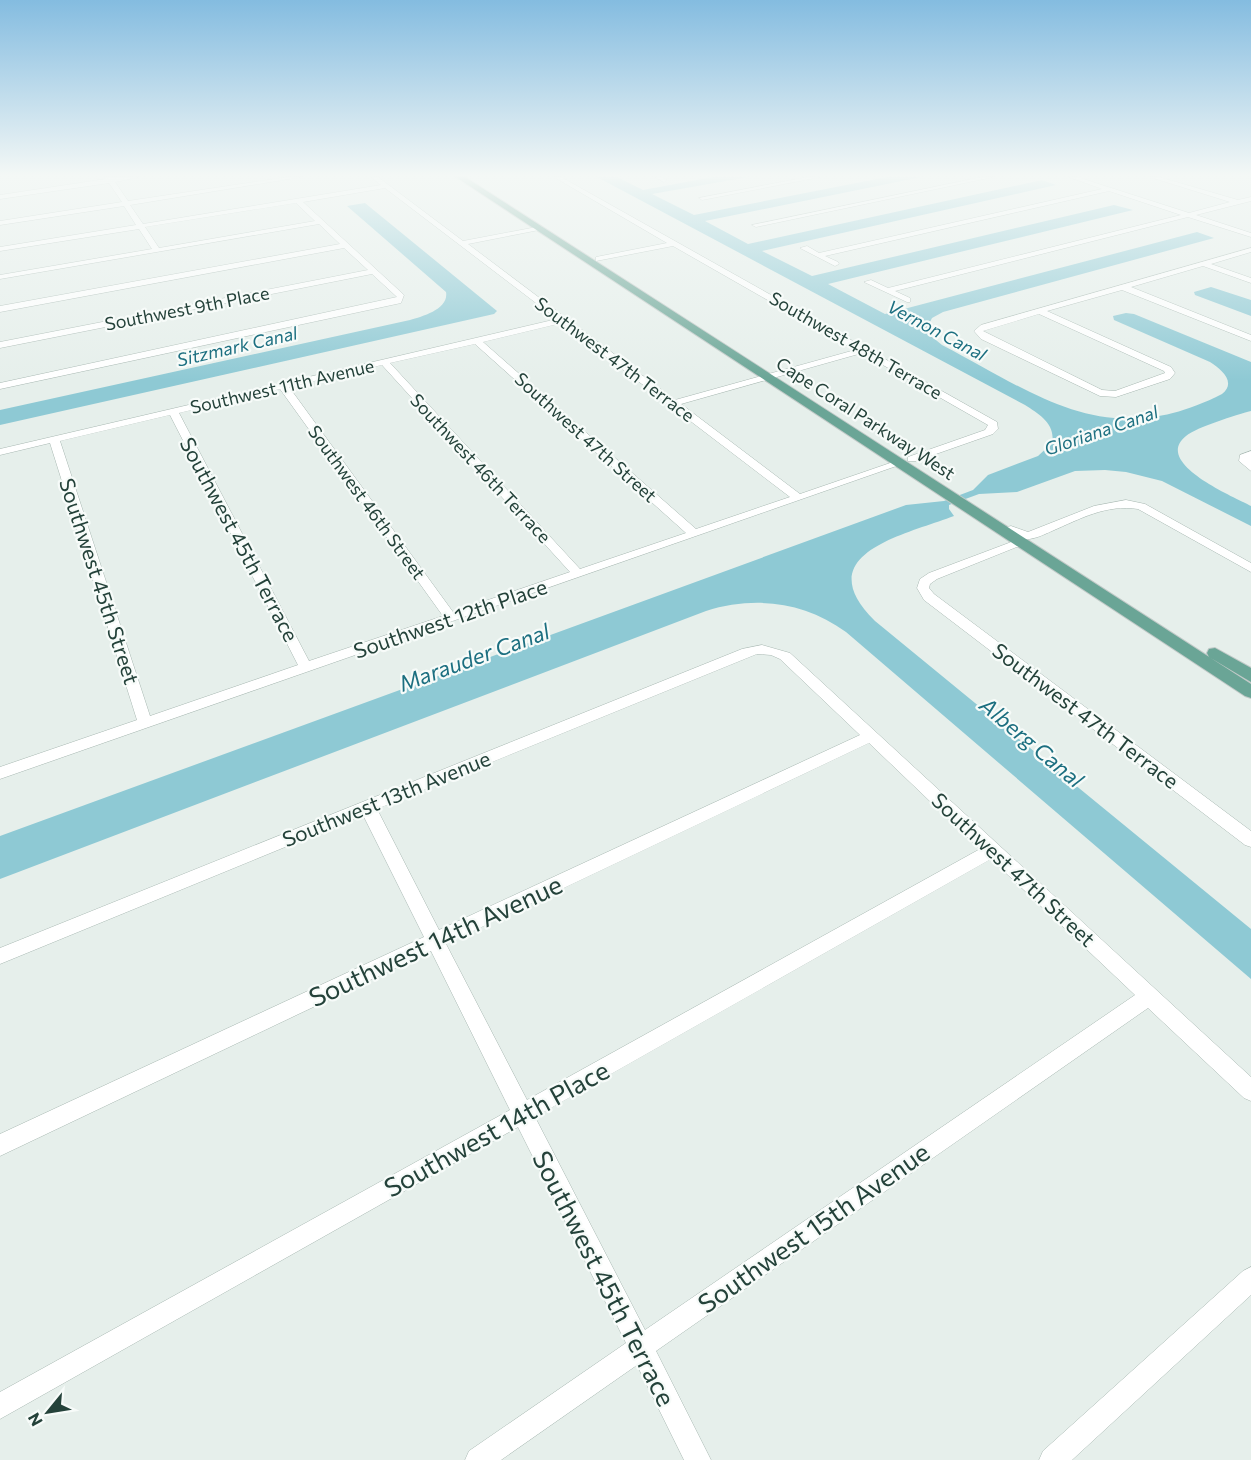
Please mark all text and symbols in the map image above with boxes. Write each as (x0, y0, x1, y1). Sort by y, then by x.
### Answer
street label: Southwest 9th Place (103, 281, 271, 335)
street label: Southwest 48th Terrace (766, 286, 946, 404)
street label: Southwest 47th Terrace (531, 292, 699, 426)
water label: Vernon Canal (884, 295, 991, 365)
water label: Sitzmark Canal (175, 321, 300, 371)
street label: Cape Coral Parkway West (772, 352, 960, 484)
street label: Southwest 11th Avenue (188, 354, 376, 418)
street label: Southwest 47th Street (511, 367, 661, 507)
street label: Southwest 46th Terrace (406, 389, 556, 547)
water label: Gloriana Canal (1041, 400, 1161, 460)
street label: Southwest 46th Street (304, 421, 430, 583)
street label: Southwest 45th Terrace (175, 433, 305, 645)
street label: Southwest 45th Street (55, 475, 145, 687)
street label: Southwest 12th Place (350, 573, 550, 663)
water label: Marauder Canal (395, 617, 553, 697)
street label: Southwest 47th Terrace (988, 637, 1184, 793)
water label: Alberg Canal (974, 690, 1089, 793)
street label: Southwest 13th Avenue (278, 745, 494, 851)
street label: Southwest 47th Street (927, 787, 1101, 951)
street label: Southwest 14th Avenue (303, 868, 567, 1012)
street label: Southwest 14th Place (378, 1053, 614, 1203)
street label: Southwest 15th Avenue (691, 1135, 935, 1319)
street label: Southwest 45th Terrace (527, 1145, 683, 1411)
north arrow (18, 1382, 78, 1442)
text: N (23, 1410, 46, 1430)

